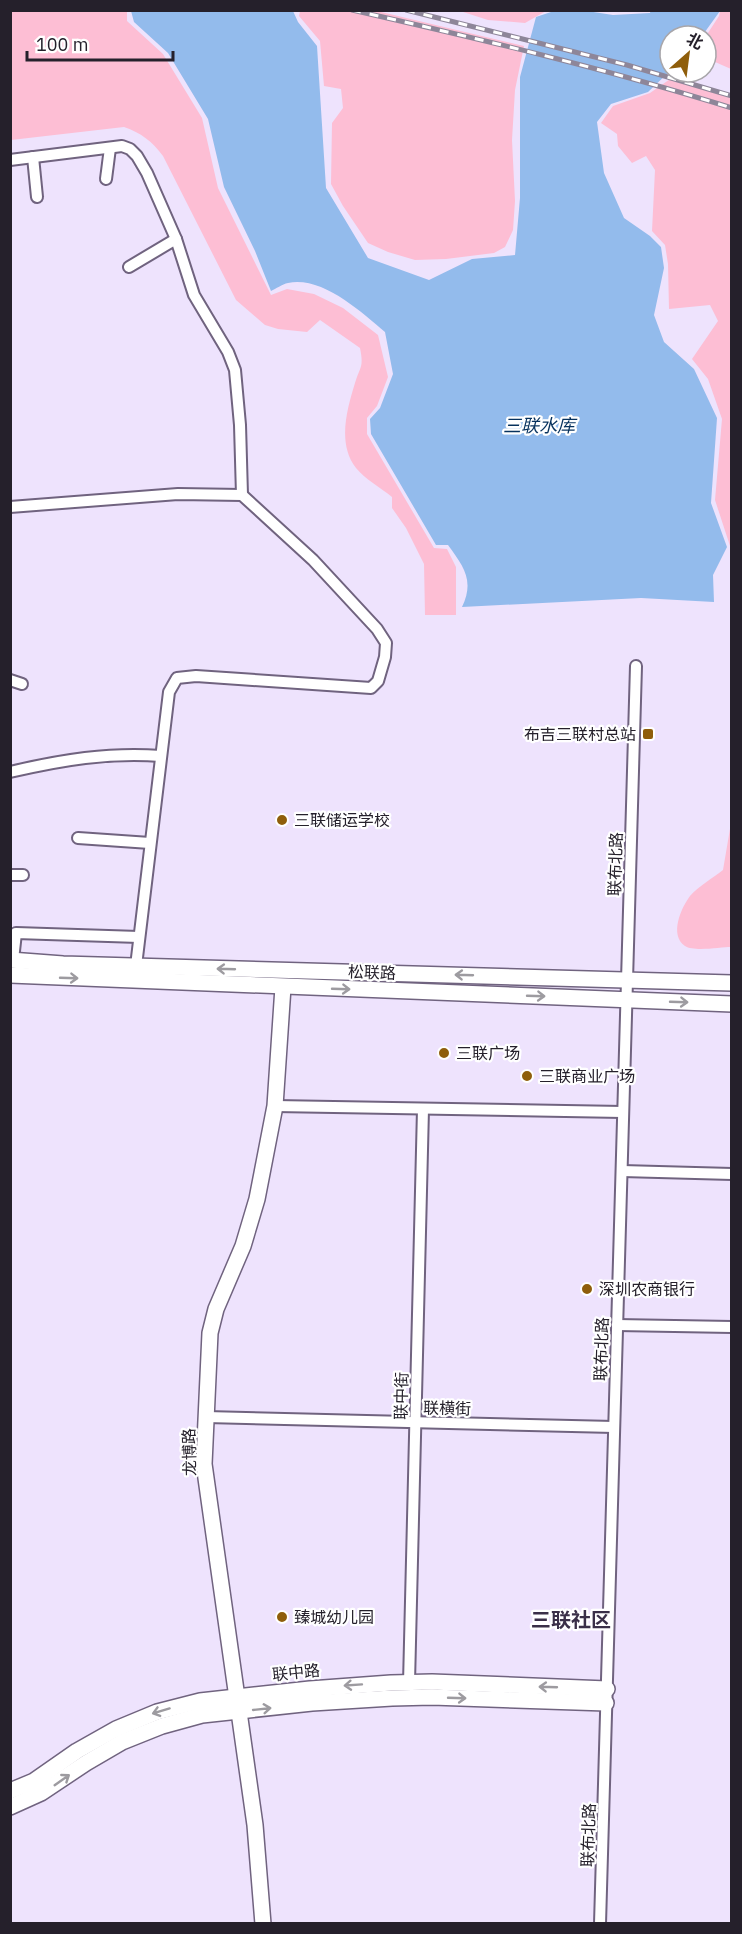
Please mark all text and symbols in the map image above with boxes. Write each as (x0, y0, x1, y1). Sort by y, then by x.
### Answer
scale bar (27, 24, 172, 62)
north arrow (658, 24, 718, 84)
text: 北 (683, 28, 707, 53)
text: 100 m (36, 33, 88, 56)
water label: 三联水库 (503, 414, 578, 437)
place label: 布吉三联村总站 (524, 724, 636, 744)
marker: 布吉三联村总站 (641, 727, 655, 741)
place label: 三联储运学校 (294, 810, 390, 830)
marker: 三联储运学校 (275, 813, 289, 827)
street label: 联布北路 (604, 832, 626, 896)
street label: 松联路 (348, 961, 396, 983)
one-way arrow (216, 963, 236, 974)
one-way arrow (454, 969, 474, 981)
one-way arrow (58, 973, 78, 984)
one-way arrow (331, 983, 351, 994)
one-way arrow (526, 991, 546, 1002)
one-way arrow (668, 996, 688, 1007)
place label: 三联广场 (456, 1043, 520, 1063)
marker: 三联广场 (437, 1046, 451, 1060)
place label: 三联商业广场 (539, 1066, 635, 1086)
marker: 三联商业广场 (520, 1069, 534, 1083)
place label: 深圳农商银行 (599, 1279, 695, 1299)
marker: 深圳农商银行 (580, 1282, 594, 1296)
street label: 联布北路 (590, 1317, 612, 1381)
street label: 联中街 (391, 1372, 411, 1420)
street label: 联横街 (423, 1398, 471, 1418)
street label: 龙博路 (179, 1428, 199, 1476)
district label: 三联社区 (531, 1606, 611, 1633)
place label: 臻城幼儿园 (294, 1607, 374, 1627)
marker: 臻城幼儿园 (275, 1610, 289, 1624)
street label: 联中路 (271, 1660, 321, 1684)
one-way arrow (344, 1680, 364, 1691)
one-way arrow (539, 1681, 559, 1692)
one-way arrow (446, 1692, 466, 1703)
one-way arrow (252, 1703, 272, 1714)
one-way arrow (152, 1706, 171, 1717)
one-way arrow (53, 1774, 70, 1786)
street label: 联布北路 (577, 1803, 599, 1867)

